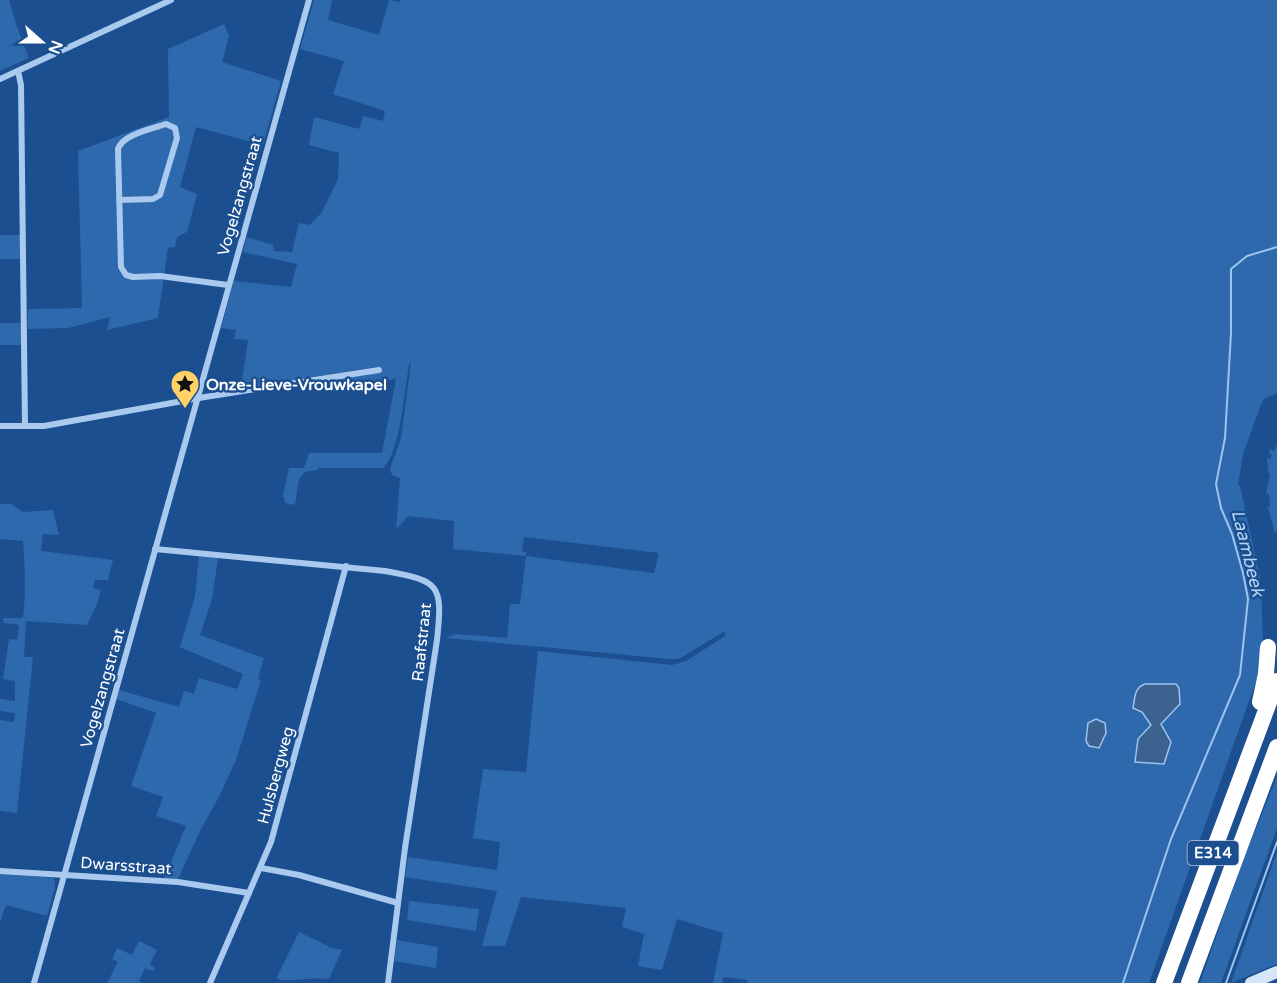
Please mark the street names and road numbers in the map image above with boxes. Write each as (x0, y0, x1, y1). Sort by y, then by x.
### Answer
street label: Vogelzangstraat (213, 134, 267, 258)
street label: Raafstraat (408, 602, 436, 682)
street label: Vogelzangstraat (76, 626, 130, 750)
street label: Hulsbergweg (253, 724, 299, 826)
road number: E314 (1188, 841, 1238, 865)
street label: Dwarsstraat (80, 853, 172, 879)

